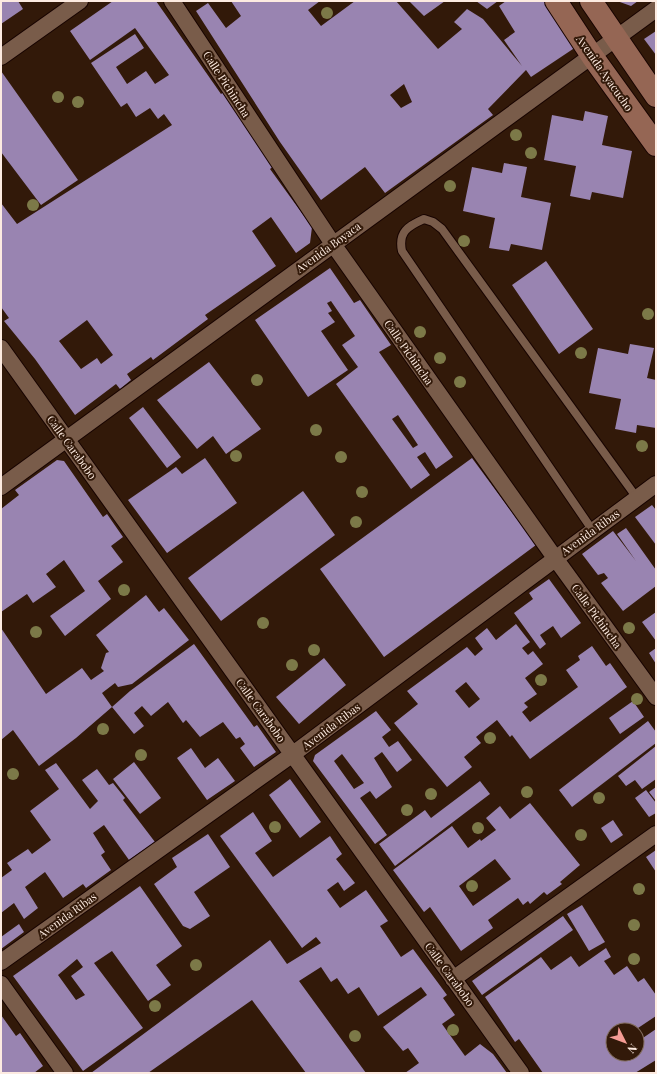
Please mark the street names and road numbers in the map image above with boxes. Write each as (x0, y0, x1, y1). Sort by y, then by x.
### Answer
street label: Avenida Ayacucho (573, 31, 637, 114)
street label: Calle Pichincha (200, 48, 254, 120)
street label: Avenida Boyaca (292, 218, 364, 276)
street label: Calle Pichincha (381, 317, 437, 388)
street label: Calle Carabobo (44, 412, 100, 482)
street label: Avenida Ribas (557, 506, 622, 559)
street label: Calle Pichincha (569, 581, 626, 652)
street label: Calle Carabobo (233, 675, 289, 745)
street label: Avenida Ribas (298, 699, 363, 753)
street label: Avenida Ribas (34, 889, 99, 942)
street label: Calle Carabobo (422, 939, 478, 1009)

